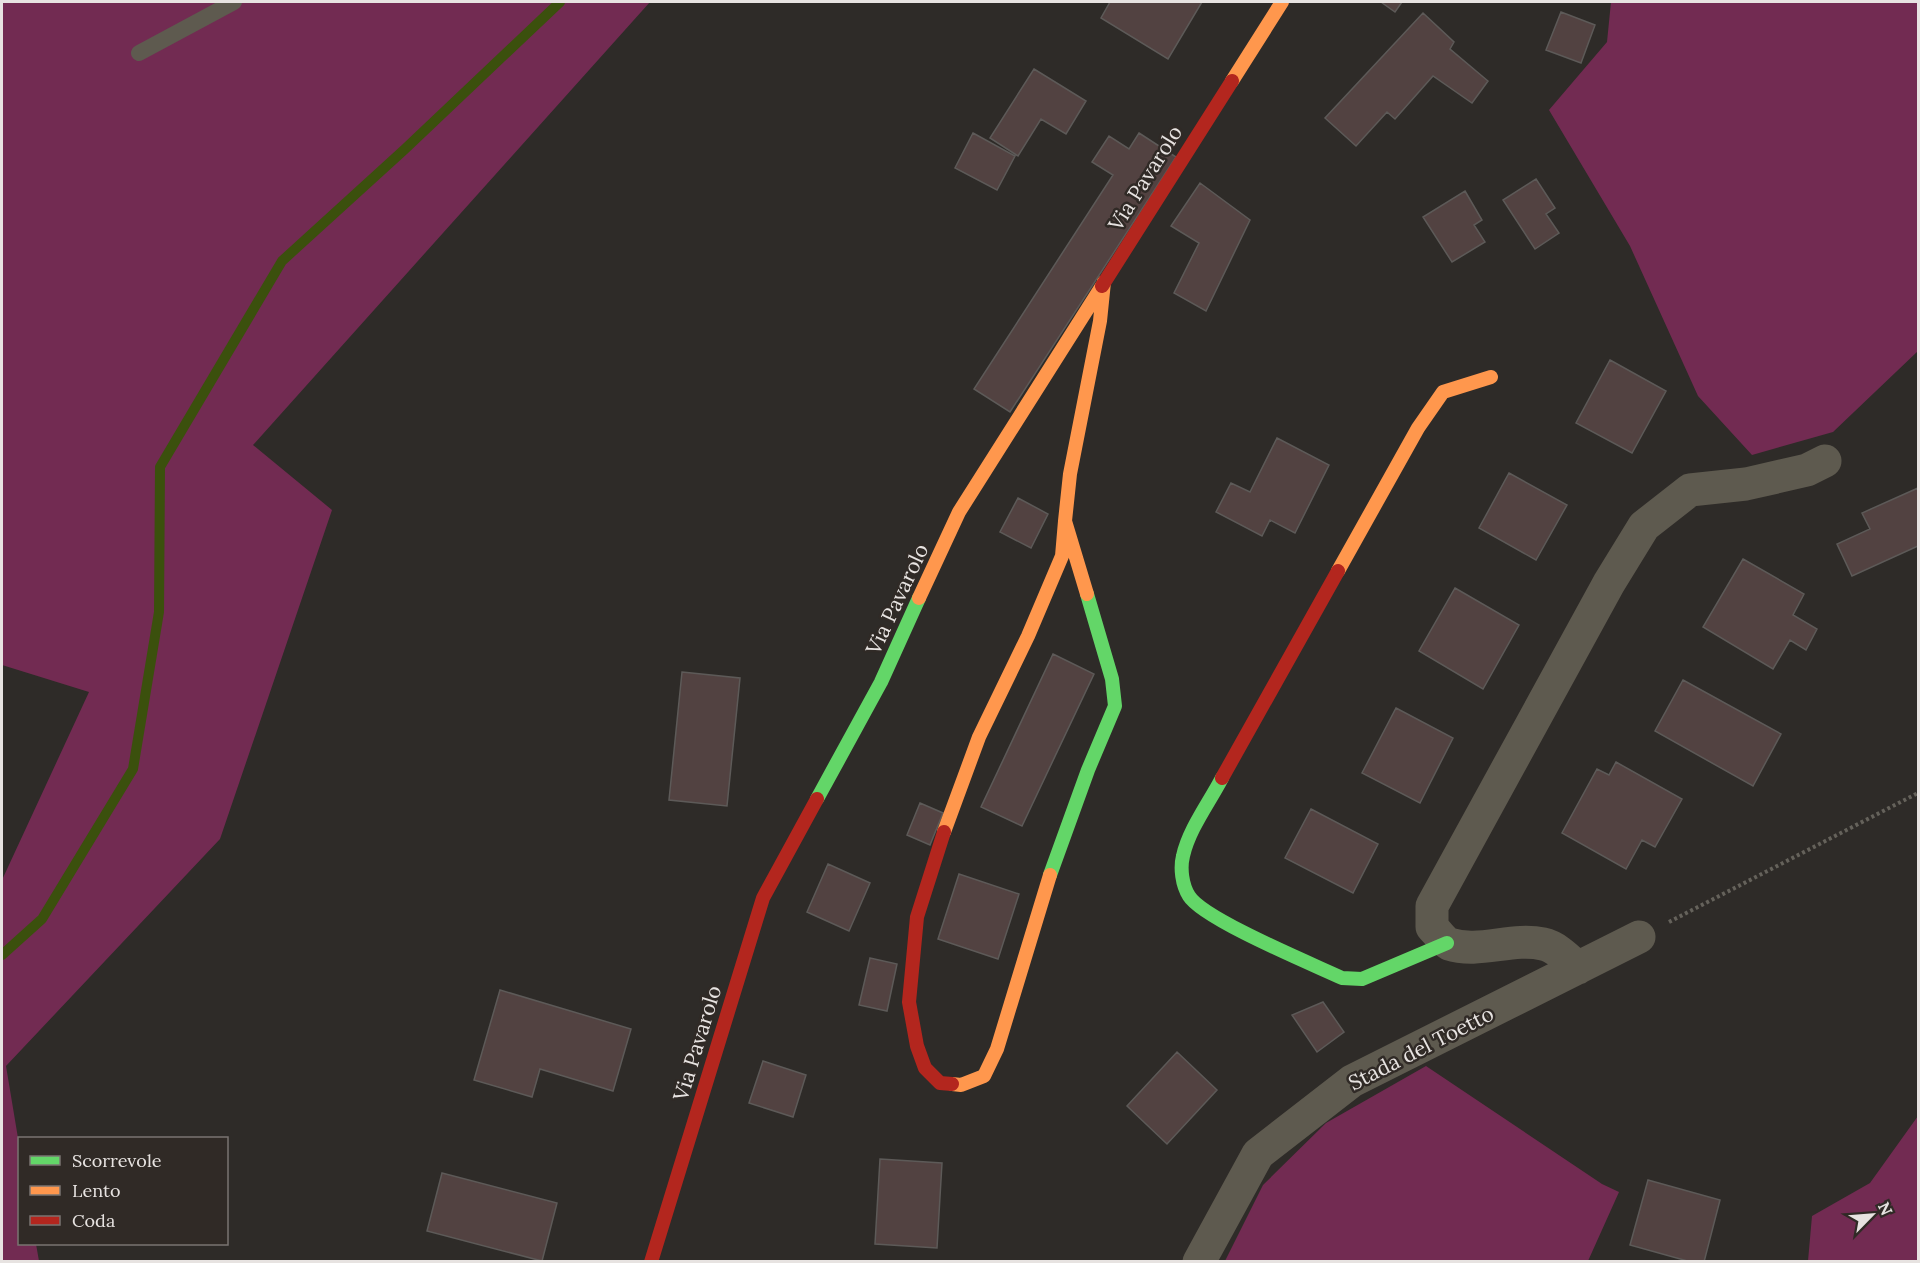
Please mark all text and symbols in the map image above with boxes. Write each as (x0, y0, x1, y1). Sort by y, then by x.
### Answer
street label: Via Pavarolo (1101, 120, 1188, 237)
street label: Via Pavarolo (859, 539, 934, 660)
street label: Via Pavarolo (666, 982, 727, 1105)
street label: Stada del Toetto (1344, 1000, 1498, 1096)
legend (18, 1137, 228, 1245)
text: Scorrevole (72, 1149, 162, 1172)
text: Lento (72, 1179, 120, 1202)
north arrow (1842, 1185, 1902, 1245)
text: N (1874, 1199, 1897, 1218)
text: Coda (72, 1209, 115, 1232)

